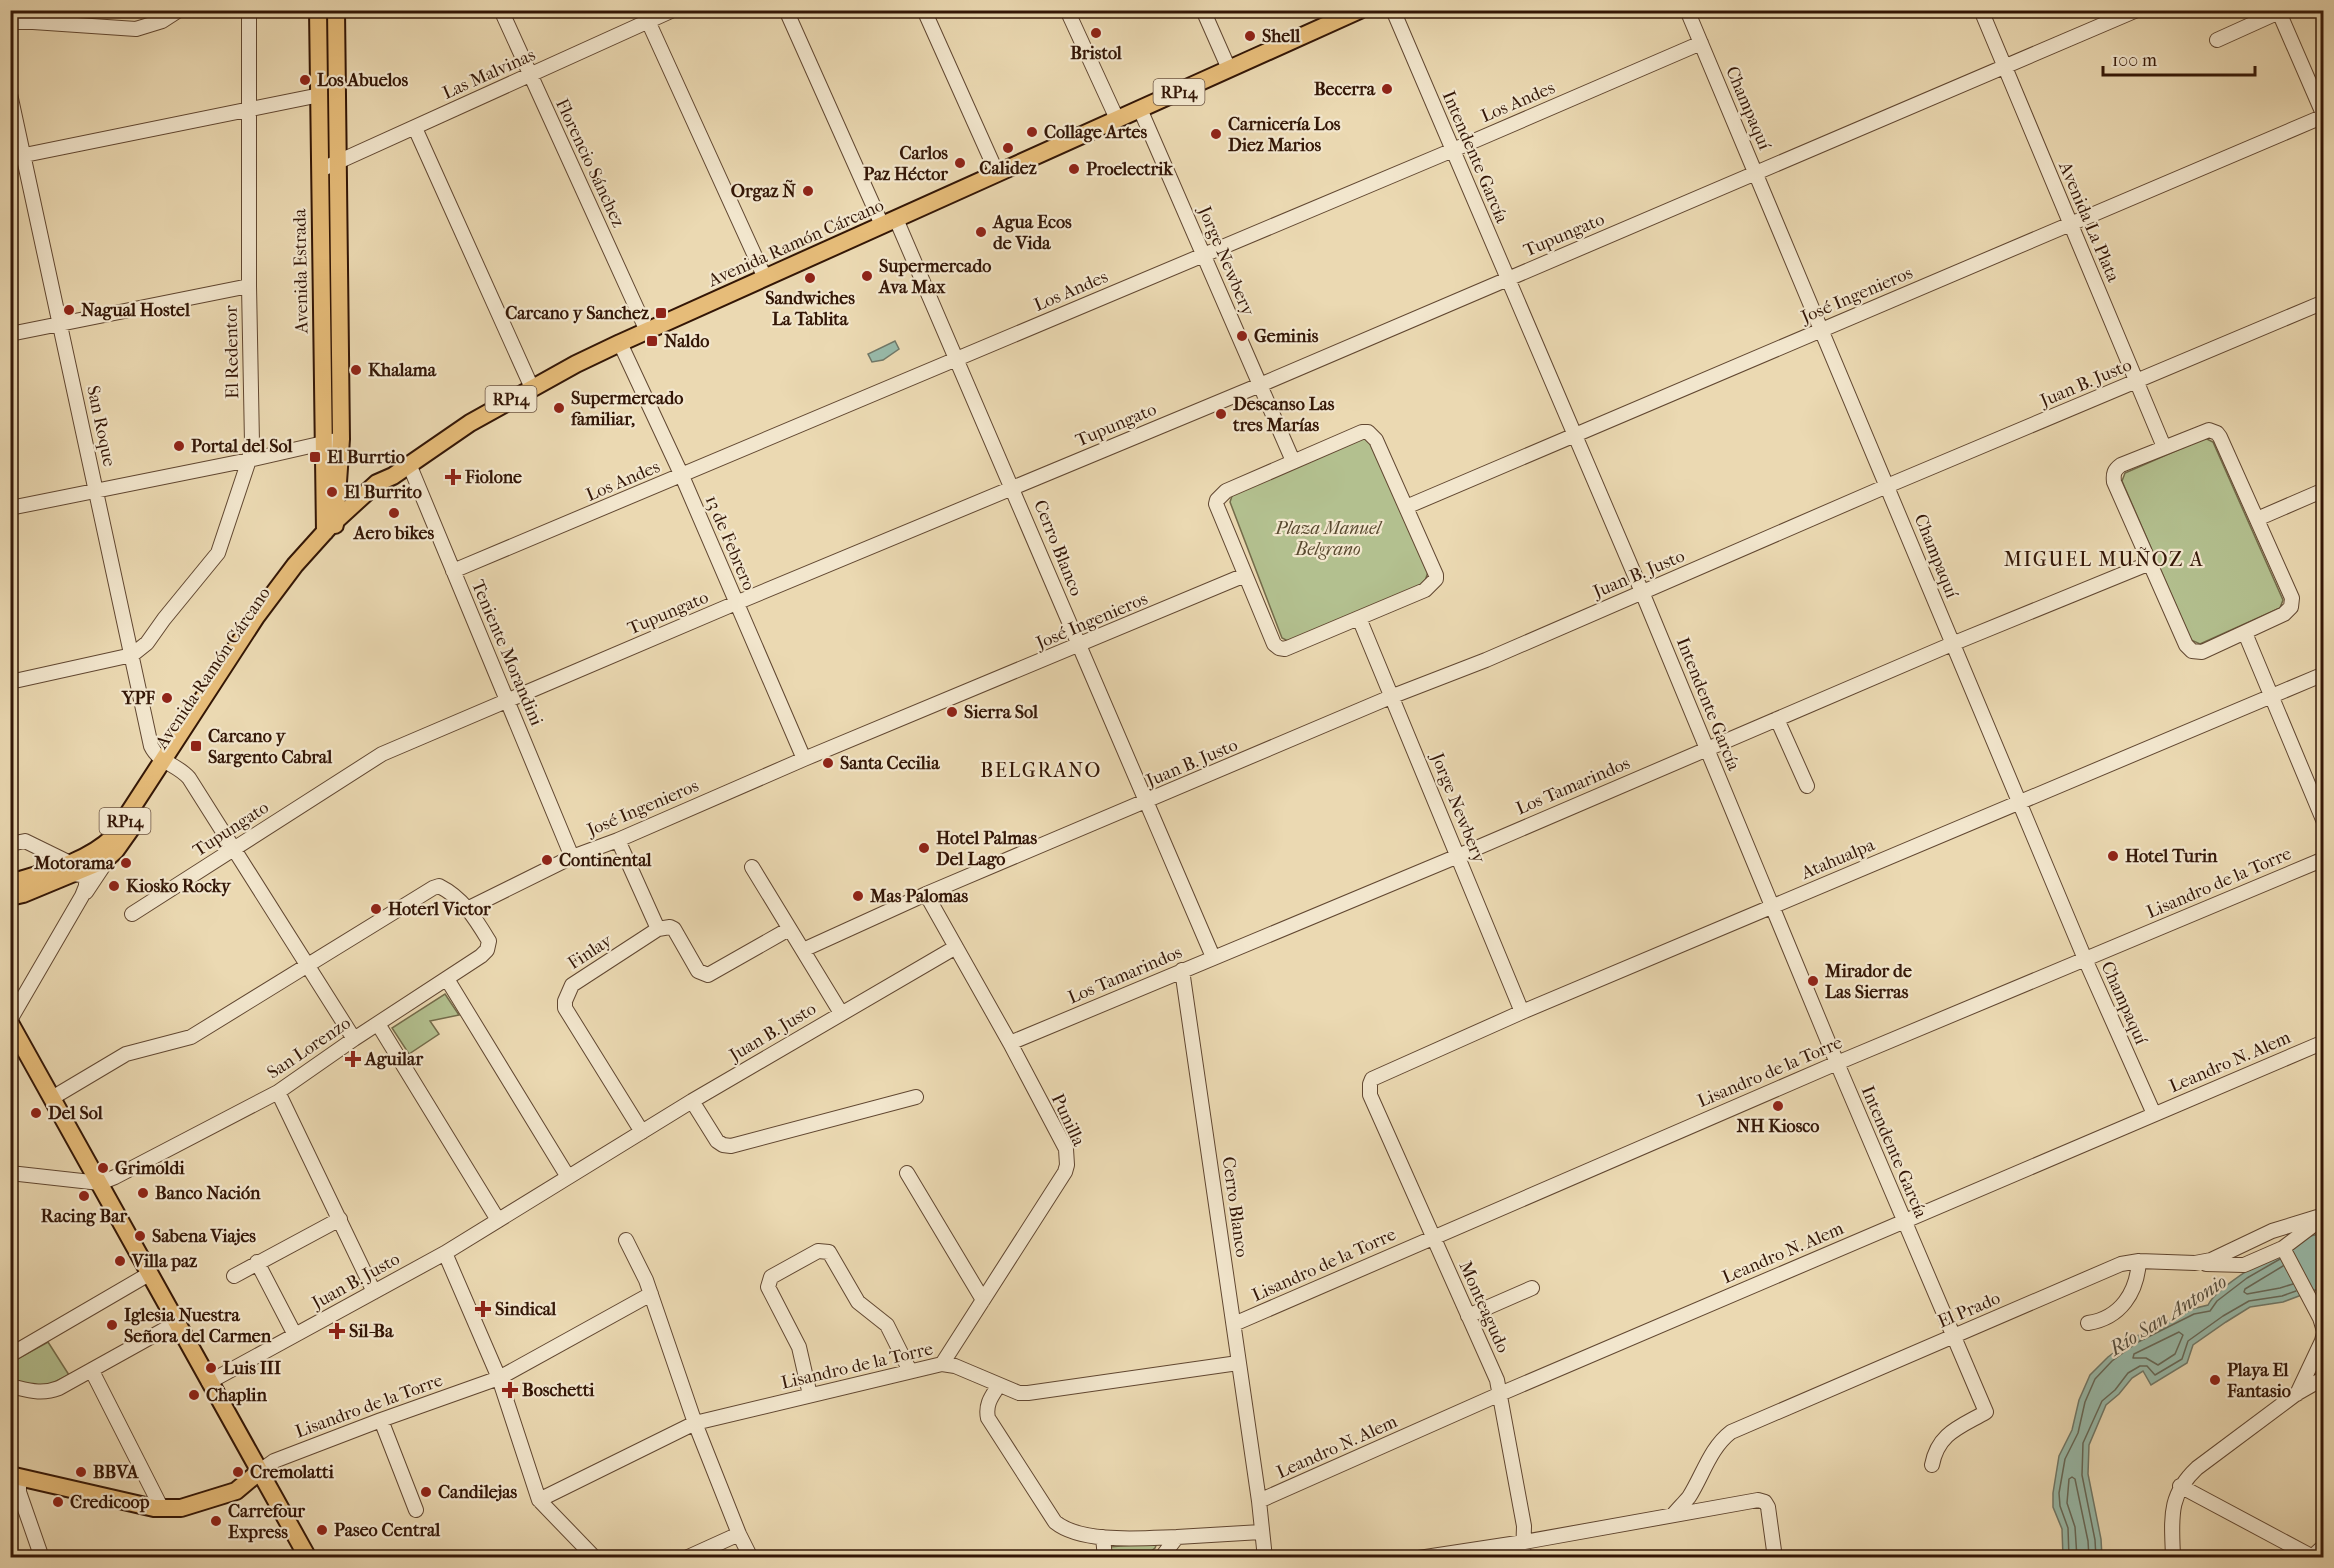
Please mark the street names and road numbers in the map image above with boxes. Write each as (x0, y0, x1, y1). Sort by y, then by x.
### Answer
street label: Las Malvinas (439, 44, 539, 104)
street label: Champaquí (1721, 63, 1775, 153)
street label: Los Andes (1478, 77, 1558, 127)
road number: RP14 (1154, 79, 1204, 105)
street label: Intendente García (1438, 88, 1513, 227)
street label: Florencio Sánchez (551, 95, 629, 231)
street label: Avenida La Plata (2054, 158, 2124, 286)
street label: Avenida Ramón Cárcano (704, 195, 887, 292)
street label: Jorge Newbery (1193, 201, 1259, 320)
street label: Avenida Estrada (289, 208, 313, 334)
street label: Tupungato (1520, 209, 1608, 261)
street label: José Ingenieros (1796, 262, 1916, 329)
street label: Los Andes (1031, 266, 1111, 316)
street label: El Redentor (221, 305, 243, 399)
street label: Juan B. Justo (2035, 354, 2135, 412)
street label: San Roque (82, 384, 120, 468)
road number: RP14 (486, 386, 536, 412)
street label: Tupungato (1072, 399, 1160, 451)
street label: Los Andes (583, 456, 663, 506)
street label: 13 de Febrero (701, 492, 759, 594)
street label: Cerro Blanco (1029, 497, 1087, 599)
street label: Champaquí (1910, 511, 1963, 602)
street label: Juan B. Justo (1588, 545, 1688, 603)
street label: Teniente Morandini (467, 577, 547, 730)
street label: Avenida Ramón Cárcano (151, 583, 275, 754)
street label: Tupungato (624, 587, 712, 639)
street label: José Ingenieros (1031, 588, 1151, 655)
street label: Intendente García (1672, 634, 1744, 774)
street label: Juan B. Justo (1141, 734, 1241, 792)
street label: Jorge Newbery (1426, 748, 1490, 867)
street label: Los Tamarindos (1513, 752, 1633, 819)
street label: José Ingenieros (582, 775, 702, 842)
street label: Tupungato (189, 797, 273, 861)
road number: RP14 (100, 808, 150, 834)
street label: Atahualpa (1797, 834, 1878, 884)
street label: Lisandro de la Torre (2144, 843, 2295, 923)
street label: Finlay (564, 929, 617, 974)
street label: Los Tamarindos (1065, 941, 1185, 1008)
street label: Champaquí (2096, 958, 2152, 1048)
street label: Juan B. Justo (724, 998, 820, 1067)
street label: San Lorenzo (263, 1012, 355, 1084)
street label: Leandro N. Alem (2166, 1027, 2294, 1097)
street label: Lisandro de la Torre (1695, 1032, 1846, 1112)
street label: Intendente García (1857, 1083, 1932, 1222)
street label: Punilla (1047, 1091, 1089, 1150)
street label: Cerro Blanco (1218, 1155, 1252, 1259)
street label: Leandro N. Alem (1719, 1218, 1847, 1288)
street label: Lisandro de la Torre (1249, 1224, 1399, 1306)
street label: Juan B. Justo (307, 1248, 404, 1315)
street label: Monteagudo (1454, 1258, 1514, 1356)
street label: El Prado (1935, 1288, 2003, 1332)
street label: Lisandro de la Torre (779, 1338, 935, 1394)
street label: Lisandro de la Torre (293, 1370, 446, 1442)
street label: Leandro N. Alem (1273, 1411, 1401, 1483)

